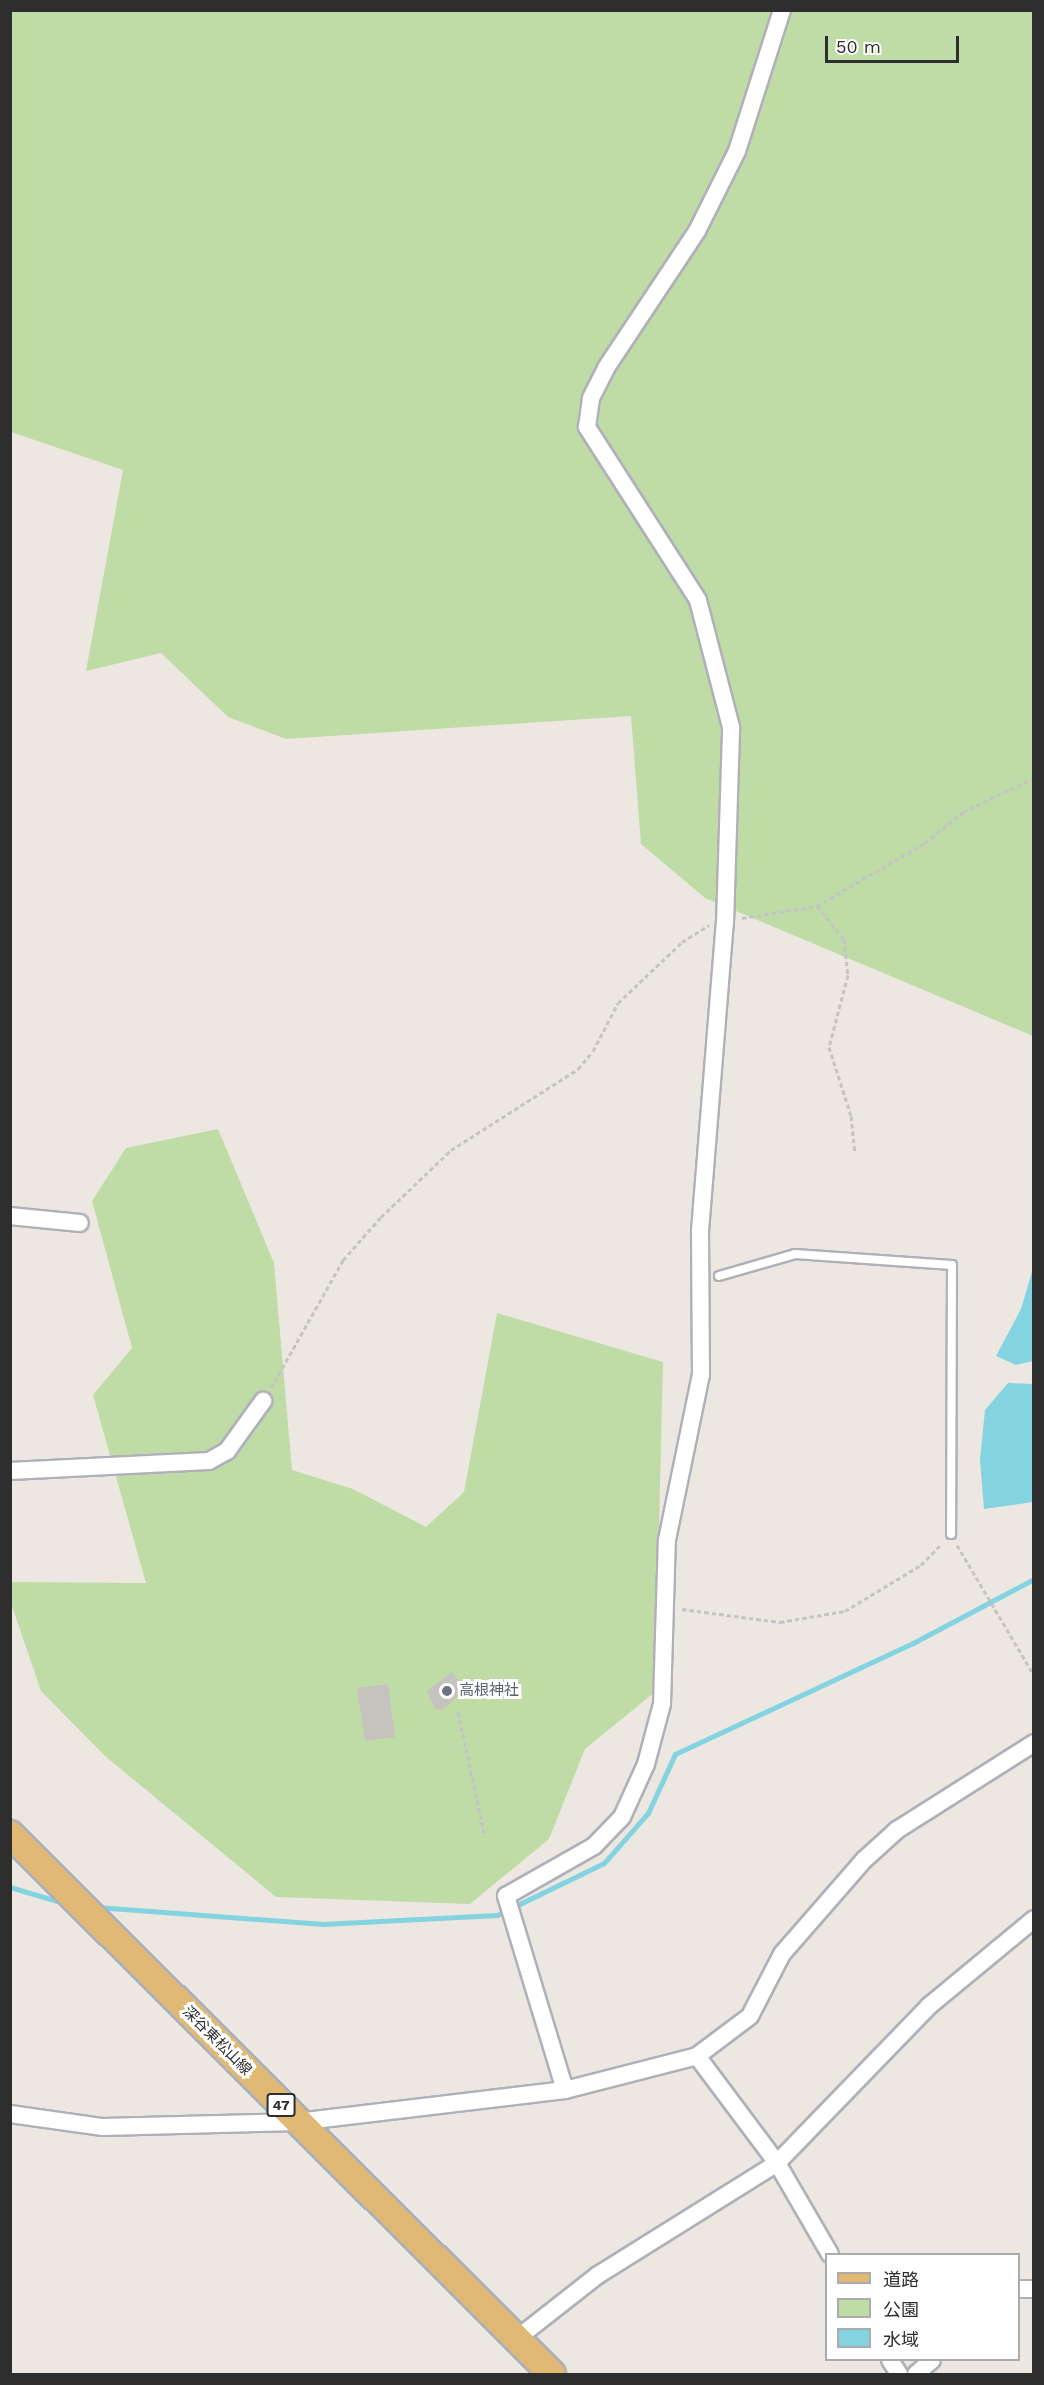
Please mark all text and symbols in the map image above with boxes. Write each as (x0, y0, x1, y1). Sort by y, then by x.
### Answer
scale bar (828, 24, 962, 62)
text: 50 m (836, 36, 881, 57)
place label: 高根神社 (459, 1682, 519, 1700)
marker: 高根神社 (440, 1684, 454, 1698)
street label: 深谷東松山線 (179, 2003, 255, 2079)
road number: 47 (266, 2094, 296, 2116)
legend (825, 2253, 1020, 2361)
text: 道路 (883, 2269, 919, 2290)
text: 公園 (883, 2299, 919, 2320)
text: 水域 (883, 2329, 919, 2350)

